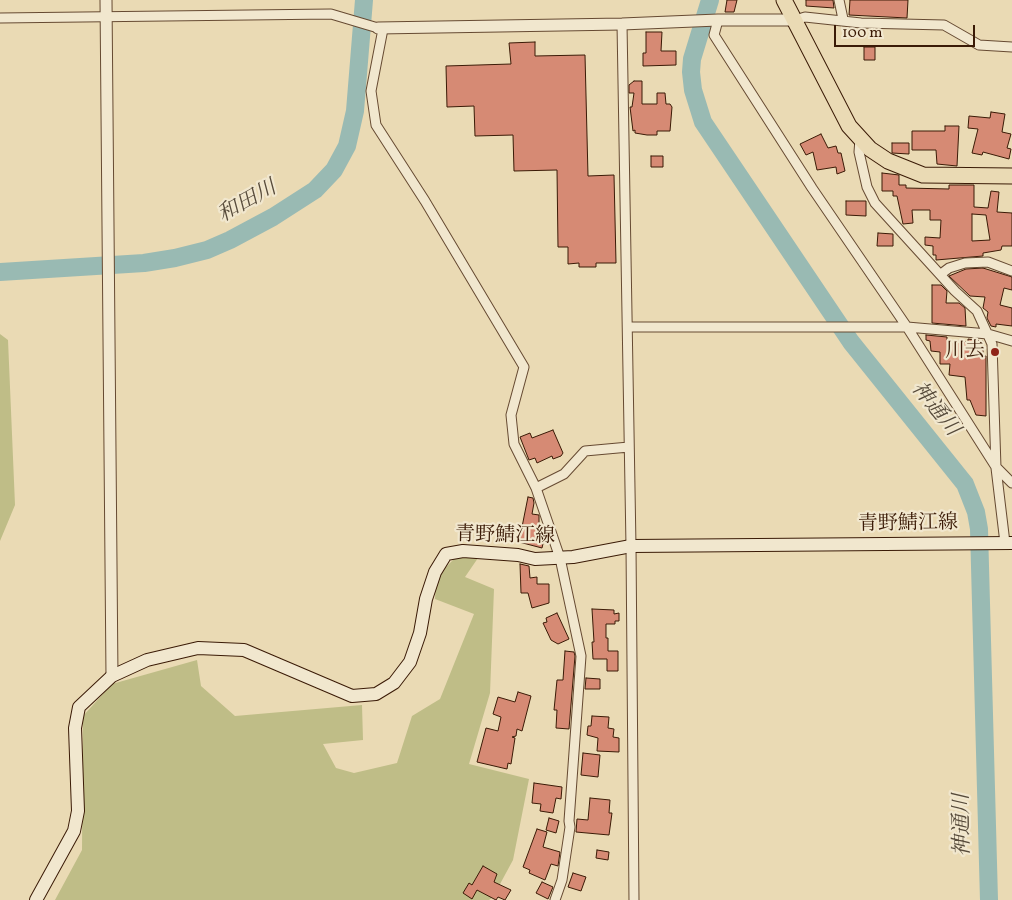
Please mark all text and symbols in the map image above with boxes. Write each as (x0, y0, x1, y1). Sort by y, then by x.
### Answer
scale bar (837, 15, 978, 47)
text: 100 m (842, 23, 882, 44)
water label: 和田川 (214, 177, 282, 229)
place label: 川去 (945, 340, 985, 364)
marker: 川去 (989, 346, 1001, 358)
water label: 神通川 (904, 378, 964, 442)
street label: 青野鯖江線 (858, 512, 958, 538)
street label: 青野鯖江線 (455, 524, 555, 550)
water label: 神通川 (951, 793, 977, 857)

